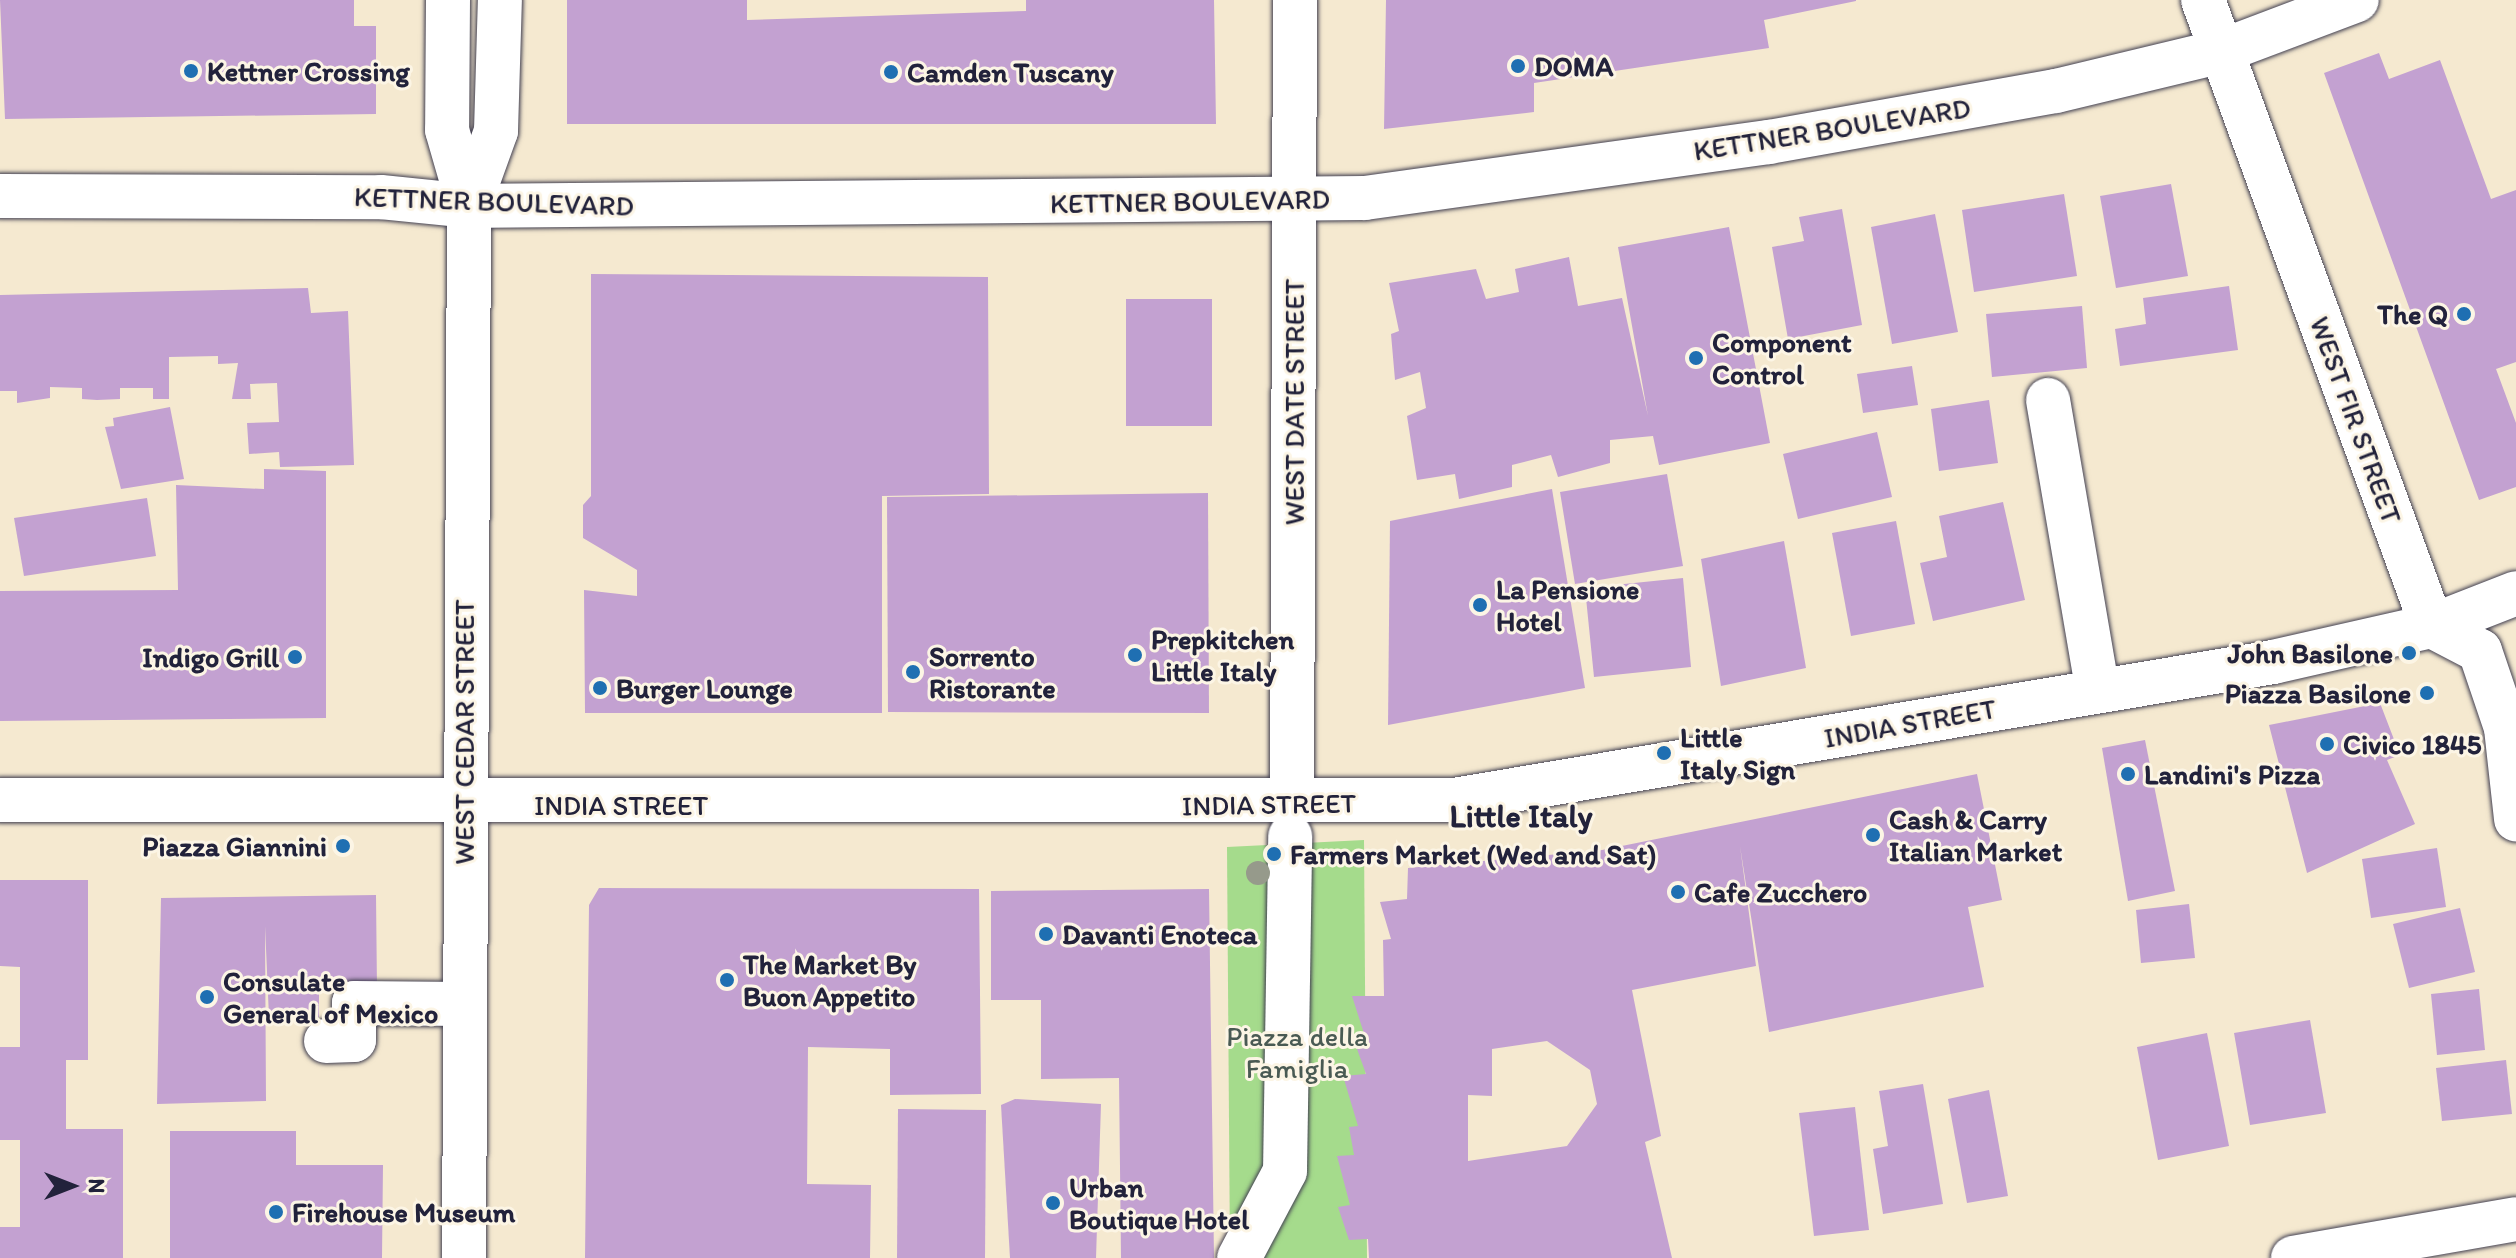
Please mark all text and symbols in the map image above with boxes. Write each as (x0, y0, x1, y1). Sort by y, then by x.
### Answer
place label: DOMA (1534, 49, 1613, 83)
place label: Kettner Crossing (207, 54, 409, 88)
place label: Camden Tuscany (907, 55, 1111, 89)
marker: DOMA (1509, 57, 1527, 75)
marker: Kettner Crossing (182, 62, 200, 80)
marker: Camden Tuscany (882, 63, 900, 81)
street label: KETTNER BOULEVARD (1692, 91, 1972, 167)
street label: KETTNER BOULEVARD (354, 179, 634, 223)
street label: KETTNER BOULEVARD (1050, 182, 1330, 220)
street label: WEST DATE STREET (1277, 279, 1311, 525)
place label: The Q (2377, 297, 2448, 331)
marker: The Q (2455, 305, 2473, 323)
street label: WEST FIR STREET (2302, 310, 2410, 530)
place label: Component Control (1712, 325, 1852, 391)
marker: Component Control (1687, 349, 1705, 367)
place label: La Pensione Hotel (1496, 572, 1638, 638)
marker: La Pensione Hotel (1471, 596, 1489, 614)
street label: WEST CEDAR STREET (447, 599, 481, 865)
place label: Prepkitchen Little Italy (1151, 622, 1294, 688)
place label: John Basilone (2226, 636, 2393, 670)
place label: Sorrento Ristorante (929, 639, 1056, 705)
place label: Indigo Grill (142, 640, 279, 674)
marker: John Basilone (2400, 644, 2418, 662)
marker: Prepkitchen Little Italy (1126, 646, 1144, 664)
marker: Indigo Grill (286, 648, 304, 666)
marker: Sorrento Ristorante (904, 663, 922, 681)
place label: Burger Lounge (616, 671, 793, 705)
place label: Piazza Basilone (2224, 676, 2411, 710)
marker: Burger Lounge (591, 679, 609, 697)
marker: Piazza Basilone (2418, 684, 2436, 702)
street label: INDIA STREET (1821, 691, 1999, 755)
place label: Little Italy Sign (1680, 720, 1795, 786)
place label: Civico 1845 (2343, 727, 2481, 761)
marker: Civico 1845 (2318, 735, 2336, 753)
marker: Little Italy Sign (1655, 744, 1673, 762)
place label: Landini's Pizza (2144, 757, 2320, 791)
marker: Landini's Pizza (2119, 765, 2137, 783)
street label: INDIA STREET (1182, 786, 1356, 822)
street label: INDIA STREET (534, 788, 708, 822)
district label: Little Italy (1449, 797, 1593, 835)
place label: Cash & Carry Italian Market (1889, 802, 2062, 868)
marker: Cash & Carry Italian Market (1864, 826, 1882, 844)
place label: Piazza Giannini (142, 829, 327, 863)
marker: Piazza Giannini (334, 837, 352, 855)
place label: Farmers Market (Wed and Sat) (1290, 837, 1656, 871)
marker: Farmers Market (Wed and Sat) (1265, 845, 1283, 863)
place label: Cafe Zucchero (1694, 875, 1867, 909)
marker: Cafe Zucchero (1669, 883, 1687, 901)
place label: Davanti Enoteca (1062, 917, 1257, 951)
marker: Davanti Enoteca (1037, 925, 1055, 943)
place label: The Market By Buon Appetito (743, 947, 917, 1013)
place label: Consulate General of Mexico (223, 964, 439, 1030)
marker: The Market By Buon Appetito (718, 971, 736, 989)
marker: Consulate General of Mexico (198, 988, 216, 1006)
park label: Piazza della Famiglia (1226, 1019, 1368, 1085)
north arrow (32, 1146, 112, 1226)
place label: Urban Boutique Hotel (1069, 1170, 1249, 1236)
text: N (83, 1179, 110, 1193)
marker: Urban Boutique Hotel (1044, 1194, 1062, 1212)
place label: Firehouse Museum (292, 1195, 516, 1229)
marker: Firehouse Museum (267, 1203, 285, 1221)

